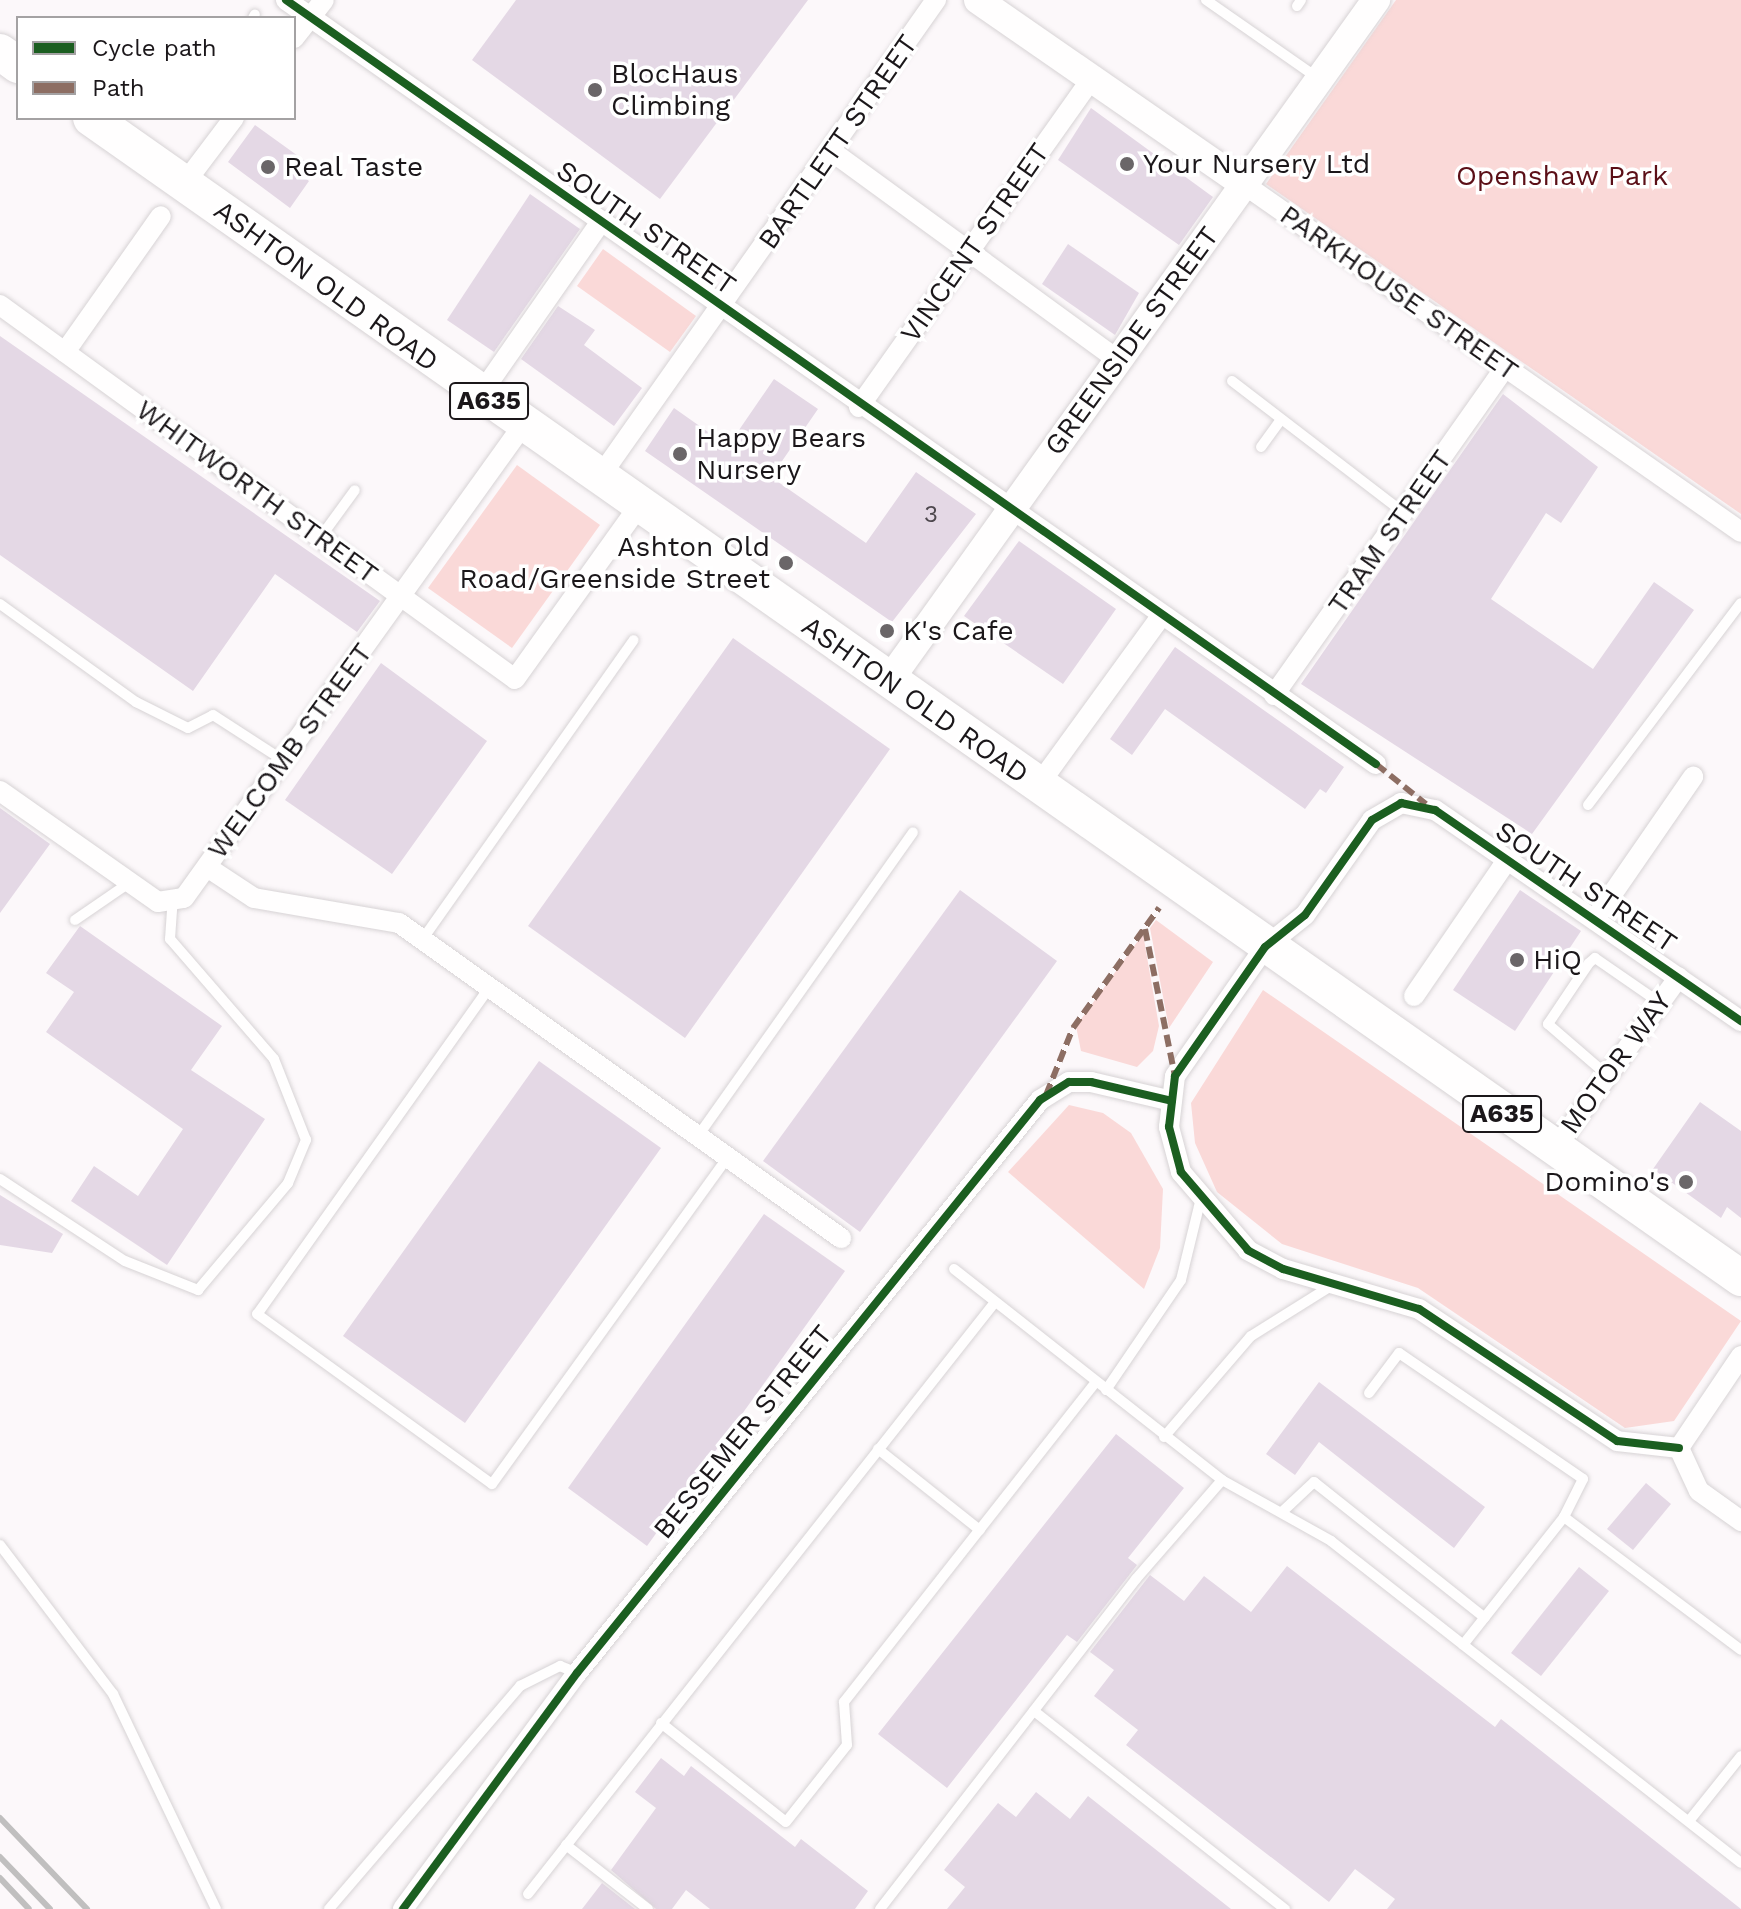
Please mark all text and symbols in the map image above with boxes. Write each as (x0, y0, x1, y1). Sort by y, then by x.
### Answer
legend (16, 16, 296, 120)
street label: BARTLETT STREET (751, 28, 925, 256)
text: Cycle path (92, 34, 217, 62)
place label: BlocHaus Climbing (611, 57, 739, 123)
text: Path (92, 74, 145, 102)
marker: BlocHaus Climbing (586, 81, 604, 99)
street label: VINCENT STREET (893, 137, 1057, 349)
place label: Your Nursery Ltd (1143, 147, 1372, 181)
place label: Real Taste (284, 150, 425, 184)
street label: SOUTH STREET (550, 154, 742, 302)
marker: Your Nursery Ltd (1118, 155, 1136, 173)
marker: Real Taste (259, 158, 277, 176)
park label: Openshaw Park (1456, 159, 1668, 193)
street label: ASHTON OLD ROAD (207, 193, 445, 379)
street label: PARKHOUSE STREET (1273, 198, 1525, 388)
street label: GREENSIDE STREET (1038, 220, 1226, 462)
road number: A635 (449, 379, 529, 423)
street label: WHITWORTH STREET (130, 393, 384, 591)
place label: Happy Bears Nursery (696, 421, 867, 487)
street label: TRAM STREET (1321, 443, 1459, 621)
marker: Happy Bears Nursery (671, 445, 689, 463)
house number: 3 (924, 501, 938, 529)
place label: Ashton Old Road/Greenside Street (459, 530, 770, 596)
marker: Ashton Old Road/Greenside Street (777, 554, 795, 572)
street label: ASHTON OLD ROAD (795, 609, 1035, 791)
place label: K's Cafe (903, 614, 1014, 648)
marker: K's Cafe (878, 622, 896, 640)
street label: WELCOMB STREET (201, 637, 379, 865)
street label: SOUTH STREET (1489, 814, 1683, 960)
place label: HiQ (1533, 943, 1582, 977)
marker: HiQ (1508, 951, 1526, 969)
street label: MOTOR WAY (1553, 985, 1679, 1141)
road number: A635 (1462, 1092, 1542, 1136)
place label: Domino's (1544, 1165, 1670, 1199)
marker: Domino's (1677, 1173, 1695, 1191)
street label: BESSEMER STREET (647, 1318, 839, 1546)

